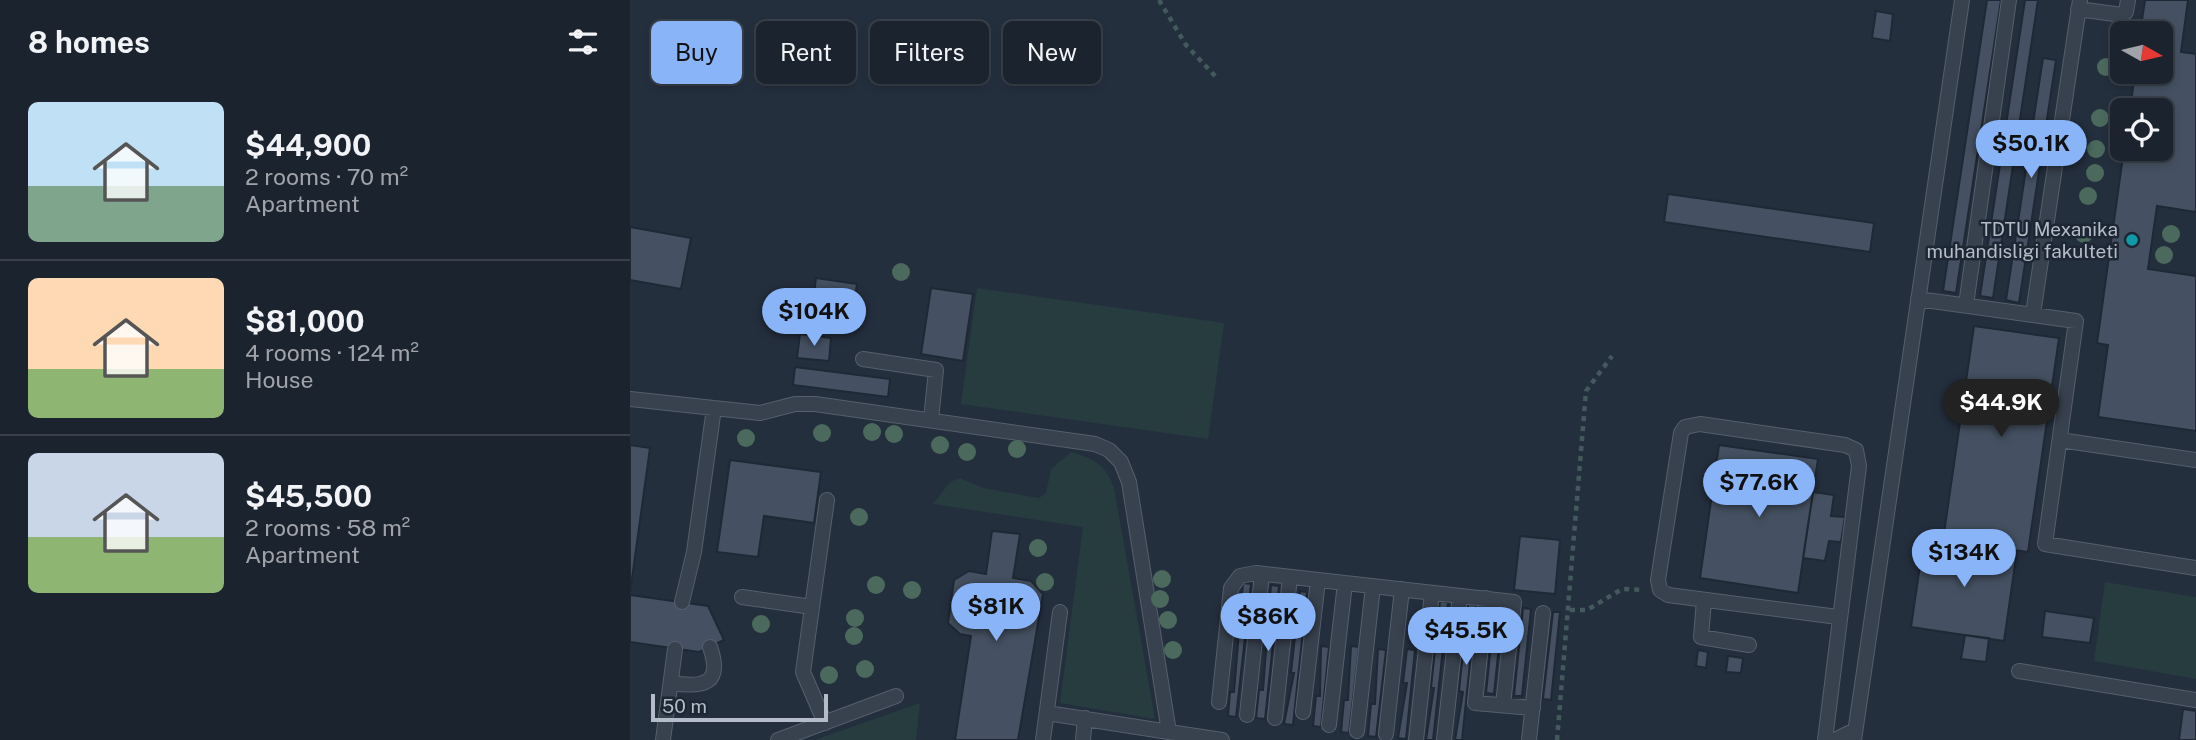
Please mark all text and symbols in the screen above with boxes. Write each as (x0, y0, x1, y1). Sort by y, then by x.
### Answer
chip: Buy (651, 21, 742, 84)
chip: Rent (756, 21, 856, 84)
chip: Filters (870, 21, 989, 84)
chip: New (1003, 21, 1101, 84)
north arrow (2110, 21, 2174, 84)
map controls (2110, 21, 2173, 161)
icon: filters (564, 23, 602, 61)
text: 8 homes (28, 24, 150, 60)
button: locate (2110, 98, 2173, 161)
pin: $50.1K (1974, 120, 2088, 180)
text: $44,900 (245, 127, 371, 163)
text: $50.1K (1992, 129, 2070, 156)
icon: home (84, 130, 168, 214)
text: 2 rooms · 70 m² (245, 163, 408, 190)
text: Apartment (245, 190, 360, 217)
place label: TDTU Mexanika muhandisligi fakulteti (1926, 218, 2118, 262)
marker: TDTU Mexanika muhandisligi fakulteti (2124, 232, 2140, 248)
pin: $104K (765, 288, 863, 348)
text: $104K (778, 297, 850, 324)
text: $81,000 (245, 303, 365, 339)
icon: home (84, 306, 168, 390)
text: 4 rooms · 124 m² (245, 339, 419, 366)
text: House (245, 366, 313, 393)
pin: $44.9K (1944, 380, 2058, 439)
text: $44.9K (1959, 388, 2043, 415)
pin: $77.6K (1702, 460, 1816, 519)
text: $77.6K (1719, 468, 1799, 495)
text: $45,500 (245, 478, 372, 514)
icon: home (84, 481, 168, 565)
text: 2 rooms · 58 m² (245, 514, 410, 541)
pin: $134K (1915, 530, 2013, 589)
text: $134K (1928, 538, 2000, 565)
text: Apartment (245, 541, 360, 568)
pin: $81K (955, 584, 1037, 643)
text: $81K (967, 592, 1025, 619)
pin: $86K (1227, 594, 1309, 653)
text: $86K (1237, 602, 1299, 629)
pin: $45.5K (1409, 608, 1523, 667)
text: $45.5K (1424, 616, 1508, 643)
scale bar (651, 691, 828, 723)
text: 50 m (662, 695, 707, 717)

